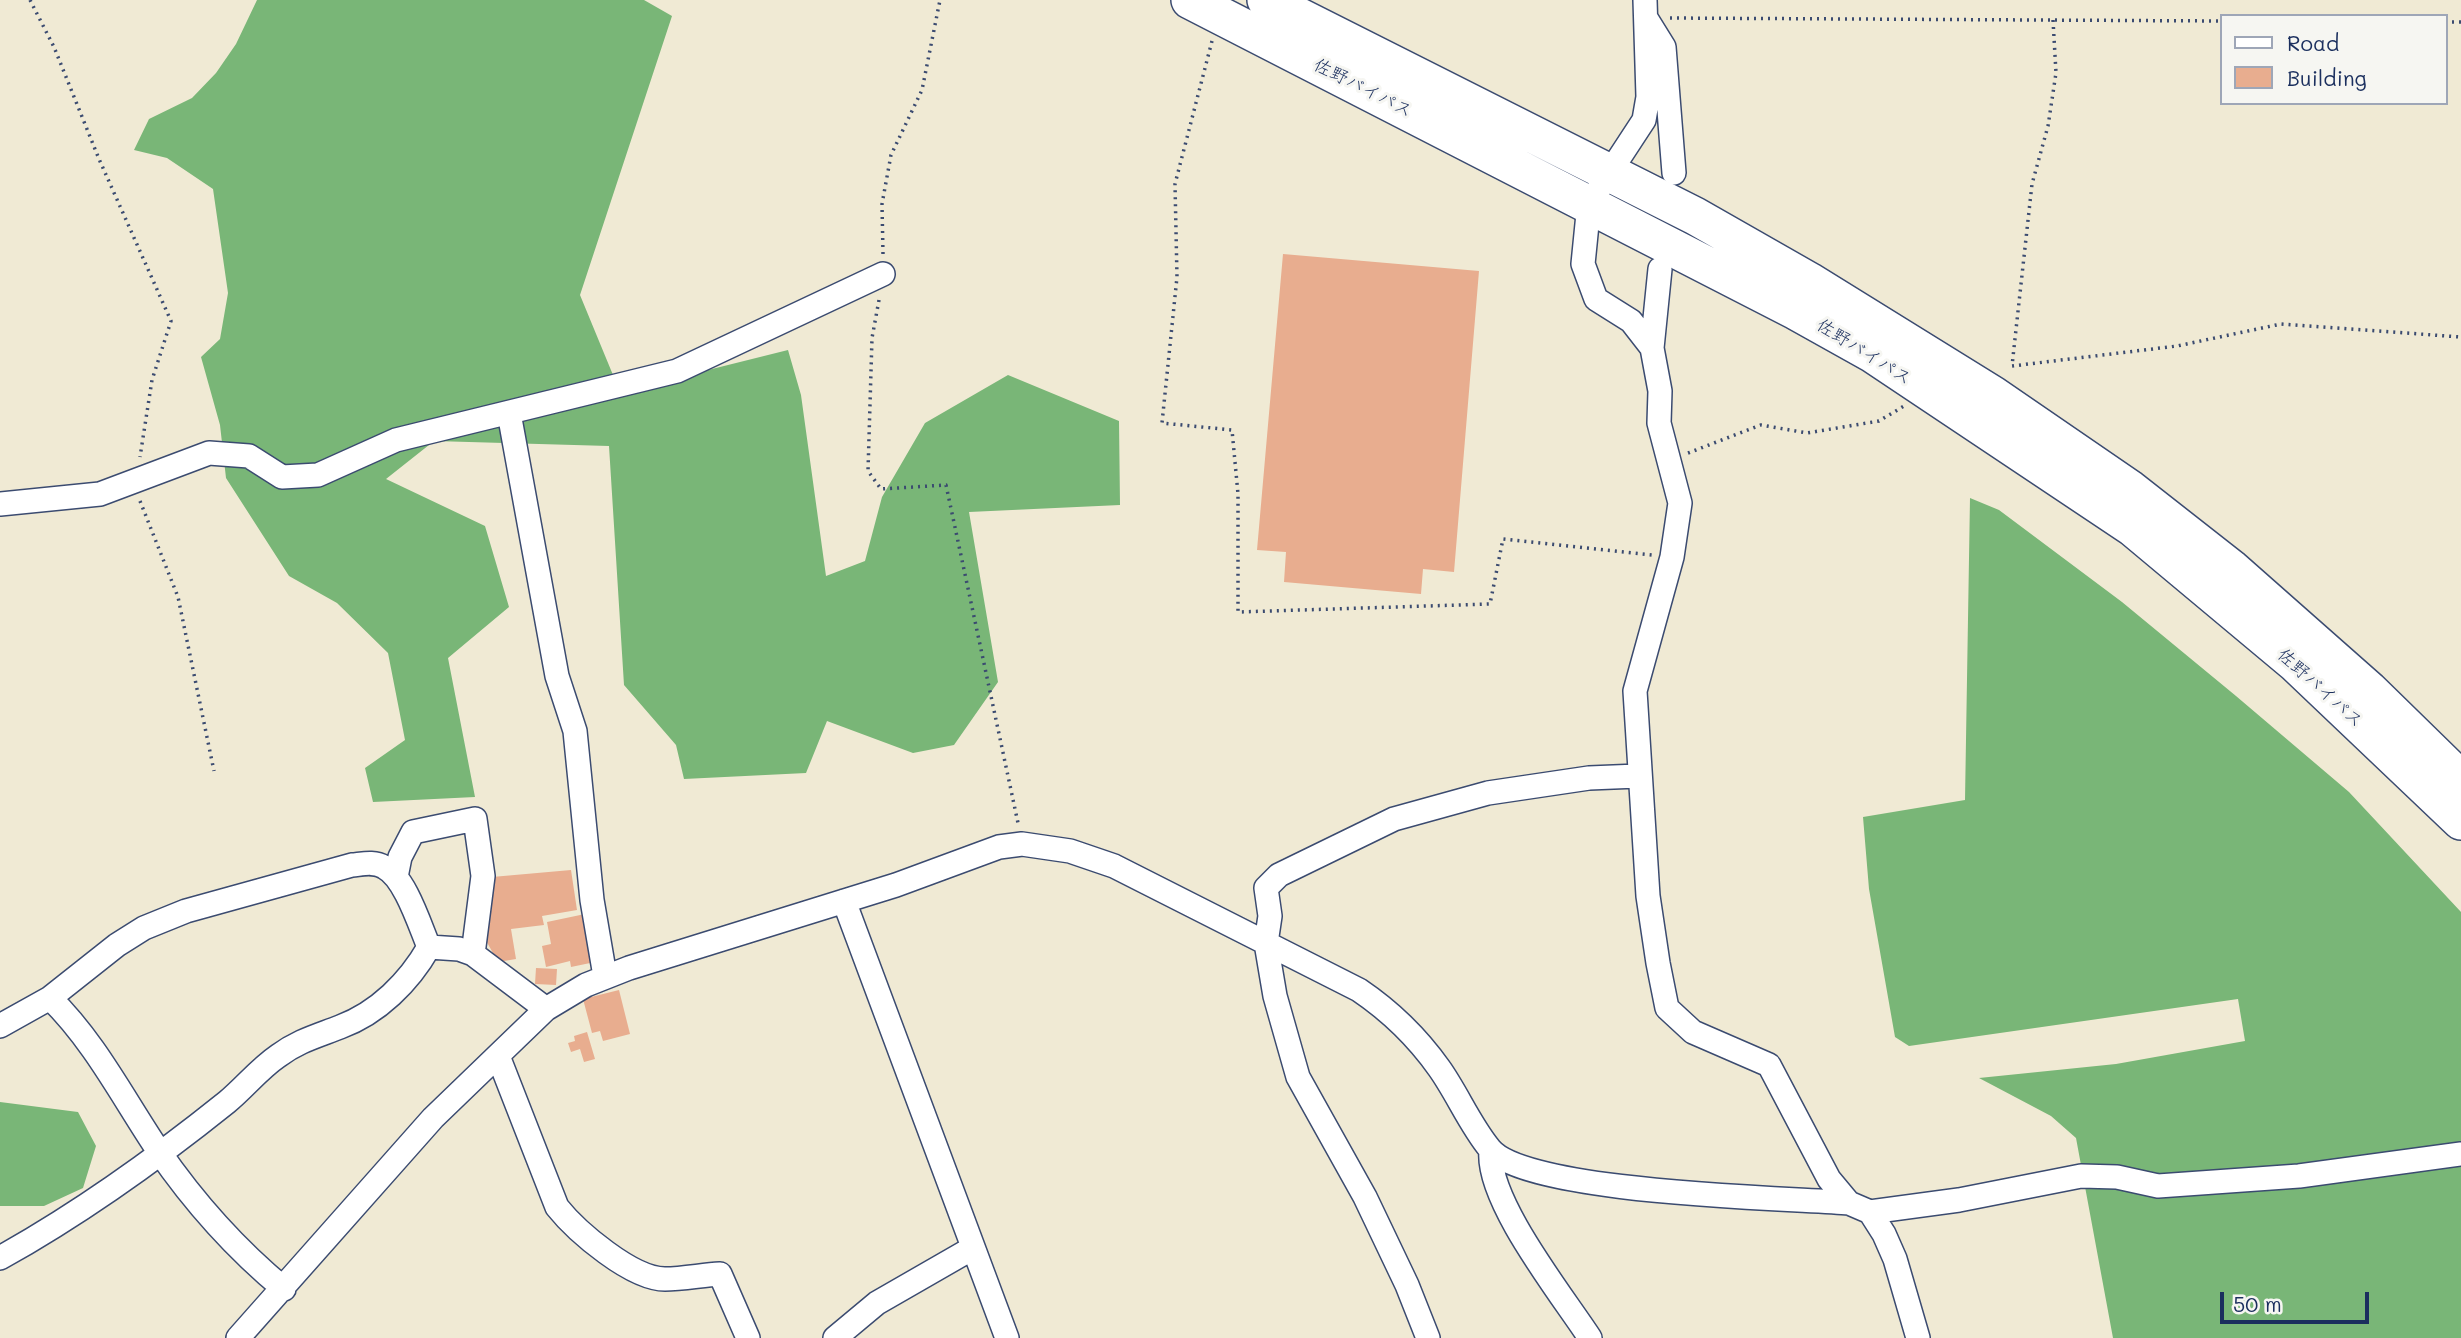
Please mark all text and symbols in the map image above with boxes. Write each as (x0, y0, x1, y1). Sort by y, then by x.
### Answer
legend (2220, 14, 2447, 105)
text: Road (2287, 29, 2339, 56)
street label: 佐野バイパス (1310, 54, 1416, 122)
text: Building (2287, 64, 2367, 91)
street label: 佐野バイパス (1812, 314, 1916, 390)
street label: 佐野バイパス (2273, 644, 2367, 732)
scale bar (2223, 1278, 2372, 1322)
text: 50 m (2233, 1290, 2282, 1317)

